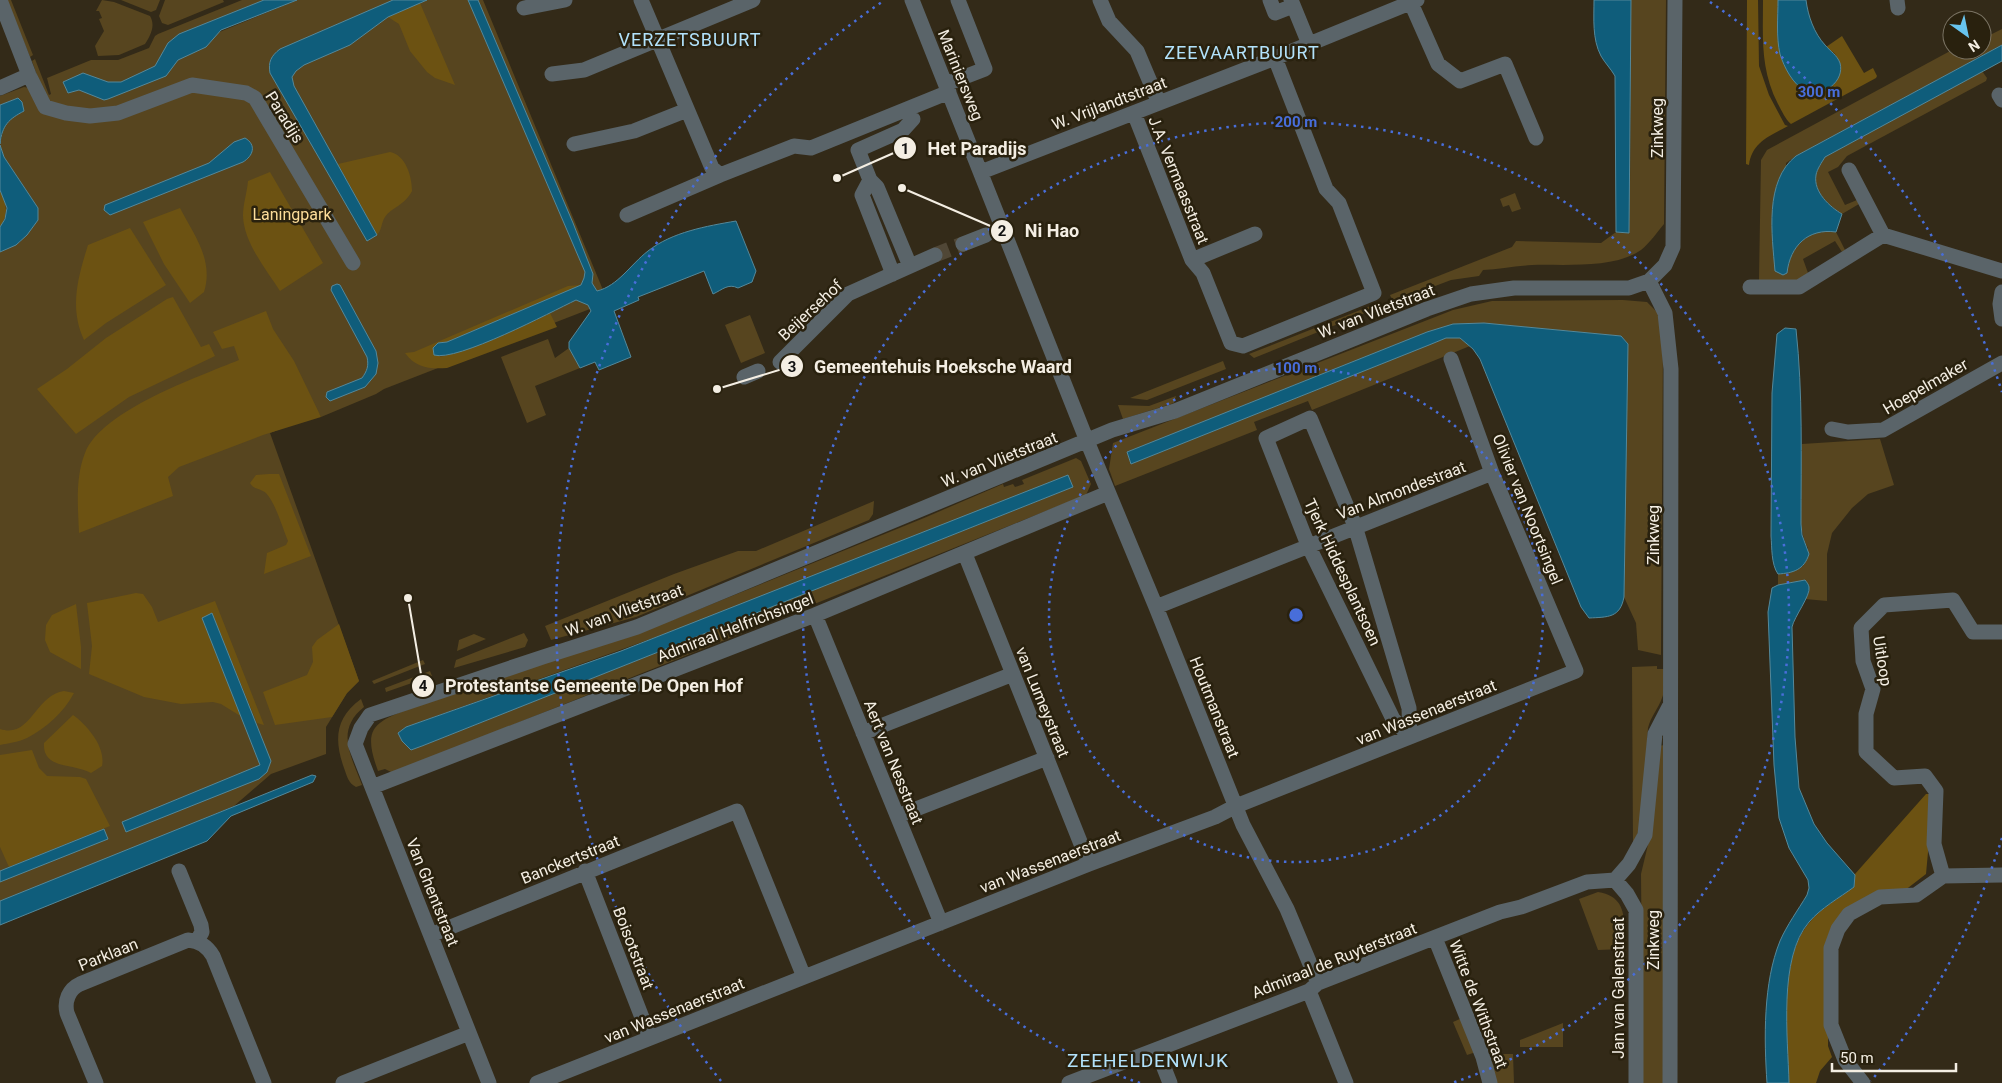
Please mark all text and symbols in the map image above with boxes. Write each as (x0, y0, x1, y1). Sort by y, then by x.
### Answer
north arrow (1942, 10, 1992, 60)
street label: Mariniersweg (934, 27, 987, 123)
district label: VERZETSBUURT (619, 29, 761, 50)
text: N (1966, 36, 1983, 55)
district label: ZEEVAARTBUURT (1164, 42, 1320, 63)
street label: W. Vrijlandtstraat (1049, 73, 1169, 134)
text: 300 m (1798, 83, 1840, 101)
street label: Paradijs (261, 88, 308, 147)
street label: Zinkweg (1648, 98, 1667, 158)
street label: J.A. Vermaasstraat (1144, 113, 1213, 247)
text: 200 m (1275, 113, 1317, 131)
callout: Het Paradijs (892, 132, 1036, 165)
text: Het Paradijs (928, 138, 1026, 159)
text: 1 (901, 140, 909, 158)
park label: Laningpark (252, 205, 332, 224)
callout: Ni Hao (989, 215, 1089, 248)
text: Ni Hao (1025, 220, 1079, 241)
text: 2 (998, 222, 1007, 240)
street label: Beijersehof (774, 276, 847, 345)
street label: W. van Vlietstraat (1315, 280, 1437, 342)
callout: Gemeentehuis Hoeksche Waard (779, 350, 1082, 383)
street label: Hoepelmaker (1879, 354, 1972, 418)
text: Gemeentehuis Hoeksche Waard (814, 356, 1072, 377)
text: 3 (788, 358, 796, 376)
text: 100 m (1275, 359, 1317, 377)
street label: W. van Vlietstraat (938, 428, 1060, 491)
street label: Olivier van Noortsingel (1489, 431, 1566, 587)
street label: Van Almondestraat (1334, 457, 1468, 524)
street label: Tjerk Hiddesplantsoen (1300, 496, 1385, 649)
street label: Zinkweg (1644, 505, 1663, 565)
street label: W. van Vlietstraat (563, 580, 685, 641)
street label: Admiraal Helfrichsingel (654, 589, 816, 666)
centre of rings (1287, 606, 1305, 624)
street label: Uitloop (1869, 635, 1896, 688)
street label: van Lumeystraat (1012, 644, 1073, 760)
street label: Houtmanstraat (1186, 654, 1243, 761)
callout: Protestantse Gemeente De Open Hof (410, 669, 753, 702)
text: Protestantse Gemeente De Open Hof (445, 675, 744, 696)
street label: van Wassenaerstraat (1353, 676, 1499, 749)
text: 4 (419, 677, 428, 695)
street label: Aert van Nesstraat (860, 697, 927, 827)
street label: van Wassenaerstraat (977, 826, 1123, 897)
street label: Banckertstraat (518, 831, 622, 888)
street label: Van Ghentstraat (402, 835, 463, 949)
street label: Boisotstraat (609, 904, 658, 992)
street label: Zinkweg (1644, 910, 1663, 970)
street label: Jan van Galenstraat (1609, 917, 1628, 1059)
street label: Admiraal de Ruyterstraat (1249, 919, 1419, 1002)
street label: Parklaan (76, 934, 141, 975)
street label: Witte de Withstraat (1445, 937, 1512, 1071)
street label: van Wassenaerstraat (601, 974, 747, 1047)
scale bar (1832, 1040, 1956, 1072)
district label: ZEEHELDENWIJK (1067, 1049, 1229, 1072)
text: 50 m (1840, 1049, 1874, 1067)

